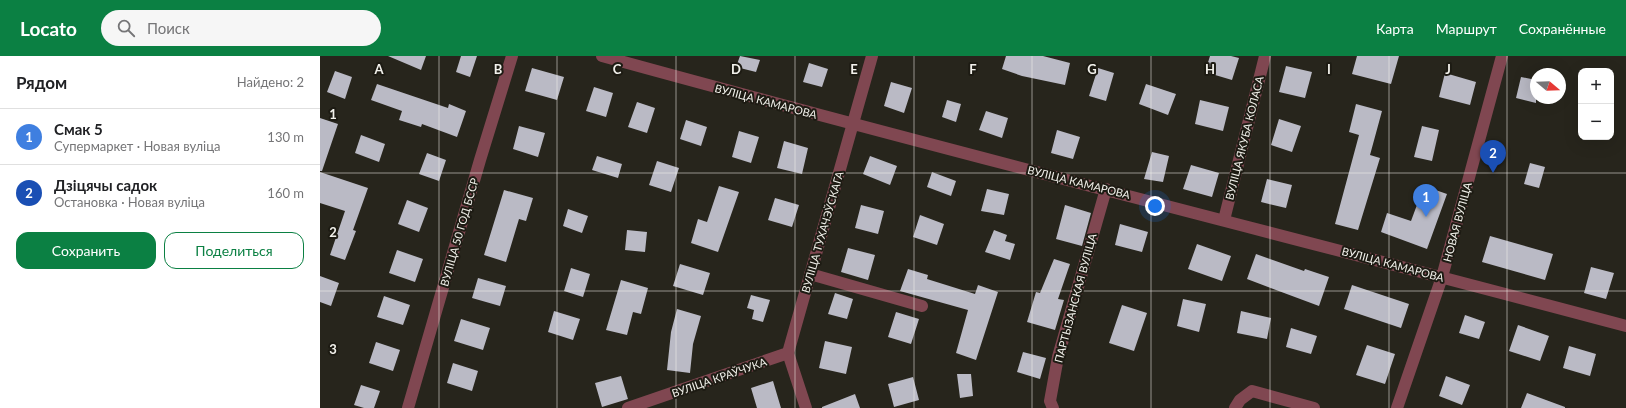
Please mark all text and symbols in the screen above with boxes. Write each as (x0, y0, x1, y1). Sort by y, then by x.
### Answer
search box (101, 10, 381, 46)
text: Locato (20, 17, 77, 40)
icon: search (115, 17, 137, 39)
text: Поиск (147, 19, 190, 37)
text: Карта (1376, 20, 1414, 37)
text: Маршрут (1436, 20, 1497, 37)
text: Сохранённые (1519, 20, 1606, 37)
text: A (373, 61, 384, 77)
text: B (494, 61, 503, 77)
text: C (613, 61, 622, 77)
text: D (731, 61, 741, 77)
text: E (850, 61, 858, 77)
text: F (969, 61, 977, 77)
text: G (1087, 61, 1097, 77)
text: H (1205, 61, 1215, 77)
text: I (1327, 61, 1331, 77)
text: J (1445, 61, 1451, 77)
north arrow (1530, 68, 1566, 104)
map controls (1578, 68, 1614, 140)
button: + (1578, 68, 1614, 104)
text: Рядом (16, 72, 67, 93)
text: Найдено: 2 (237, 74, 304, 90)
street label: ВУЛІЦА ЯКУБА КОЛАСА (1222, 74, 1266, 201)
street label: ВУЛІЦА КАМАРОВА (713, 81, 819, 121)
button: − (1578, 104, 1614, 140)
text: 1 (329, 106, 337, 122)
text: Смак 5 (54, 120, 103, 138)
text: 1 (25, 129, 33, 145)
text: 130 m (267, 129, 304, 145)
text: Супермаркет · Новая вуліца (54, 138, 221, 154)
pin: 2 (1480, 140, 1506, 173)
street label: ВУЛІЦА КАМАРОВА (1026, 163, 1132, 201)
street label: ВУЛІЦА ТУХАЧЭЎСКАГА (798, 169, 846, 294)
text: Дзіцячы садок (54, 176, 157, 194)
street label: ВУЛІЦА 50 ГОД БССР (437, 176, 481, 288)
street label: НОВАЯ ВУЛІЦА (1440, 180, 1474, 263)
pin: 1 (1413, 184, 1439, 217)
text: 2 (25, 185, 33, 201)
text: 160 m (267, 185, 304, 201)
text: Остановка · Новая вуліца (54, 194, 205, 210)
your location (1145, 196, 1165, 216)
text: 2 (329, 224, 337, 240)
street label: ПАРТЫЗАНСКАЯ ВУЛІЦА (1051, 231, 1099, 364)
button: Сохранить (16, 232, 156, 269)
button: Поделиться (164, 232, 304, 269)
street label: ВУЛІЦА КАМАРОВА (1340, 244, 1446, 284)
text: 3 (329, 341, 337, 357)
street label: ВУЛІЦА КРАЎЧУКА (670, 354, 769, 399)

